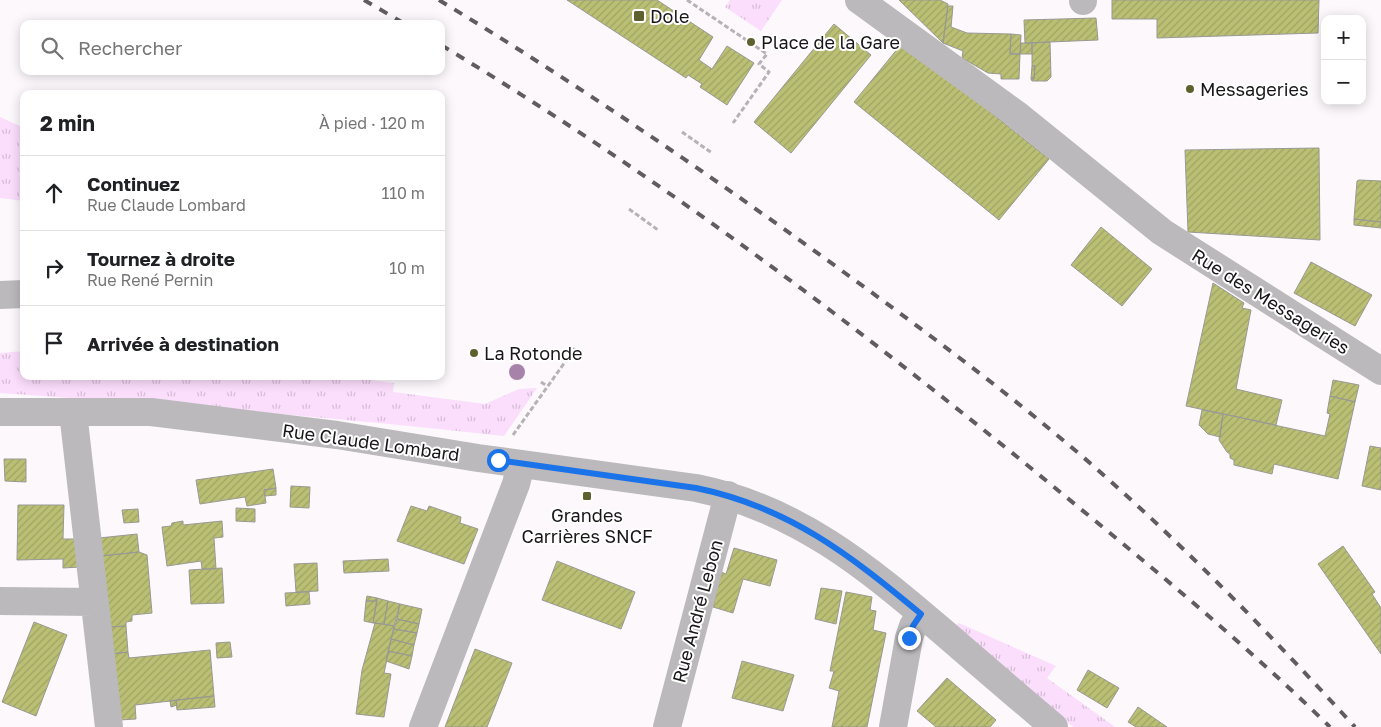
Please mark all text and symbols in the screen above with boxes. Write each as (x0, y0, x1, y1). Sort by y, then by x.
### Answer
place label: Dole (650, 5, 689, 27)
marker: Dole (632, 9, 646, 23)
map controls (1321, 15, 1366, 105)
button: + (1321, 15, 1366, 60)
search box (20, 20, 445, 75)
place label: Place de la Gare (761, 31, 900, 53)
icon: search (38, 34, 66, 62)
text: Rechercher (78, 36, 183, 59)
marker: Place de la Gare (745, 36, 757, 48)
button: − (1321, 60, 1366, 105)
place label: Messageries (1200, 78, 1309, 100)
marker: Messageries (1184, 83, 1196, 95)
text: 2 min (40, 110, 95, 136)
text: À pied · 120 m (319, 113, 425, 133)
text: Continuez (87, 172, 180, 195)
icon: ahead (40, 179, 68, 207)
text: 110 m (381, 183, 425, 203)
text: Rue Claude Lombard (87, 195, 246, 215)
street label: Rue des Messageries (1188, 244, 1354, 358)
text: Tournez à droite (87, 247, 235, 270)
icon: right (40, 254, 68, 282)
text: 10 m (389, 258, 425, 278)
text: Rue René Pernin (87, 270, 213, 290)
icon: arrive (40, 329, 68, 357)
text: Arrivée à destination (87, 332, 279, 355)
place label: La Rotonde (484, 342, 583, 364)
marker: La Rotonde (468, 347, 480, 359)
street label: Rue Claude Lombard (281, 419, 461, 465)
route start (487, 449, 510, 472)
marker: Grandes Carrières SNCF (581, 490, 593, 502)
place label: Grandes Carrières SNCF (521, 504, 653, 547)
street label: Rue André Lebon (667, 537, 727, 685)
route end (898, 627, 921, 650)

